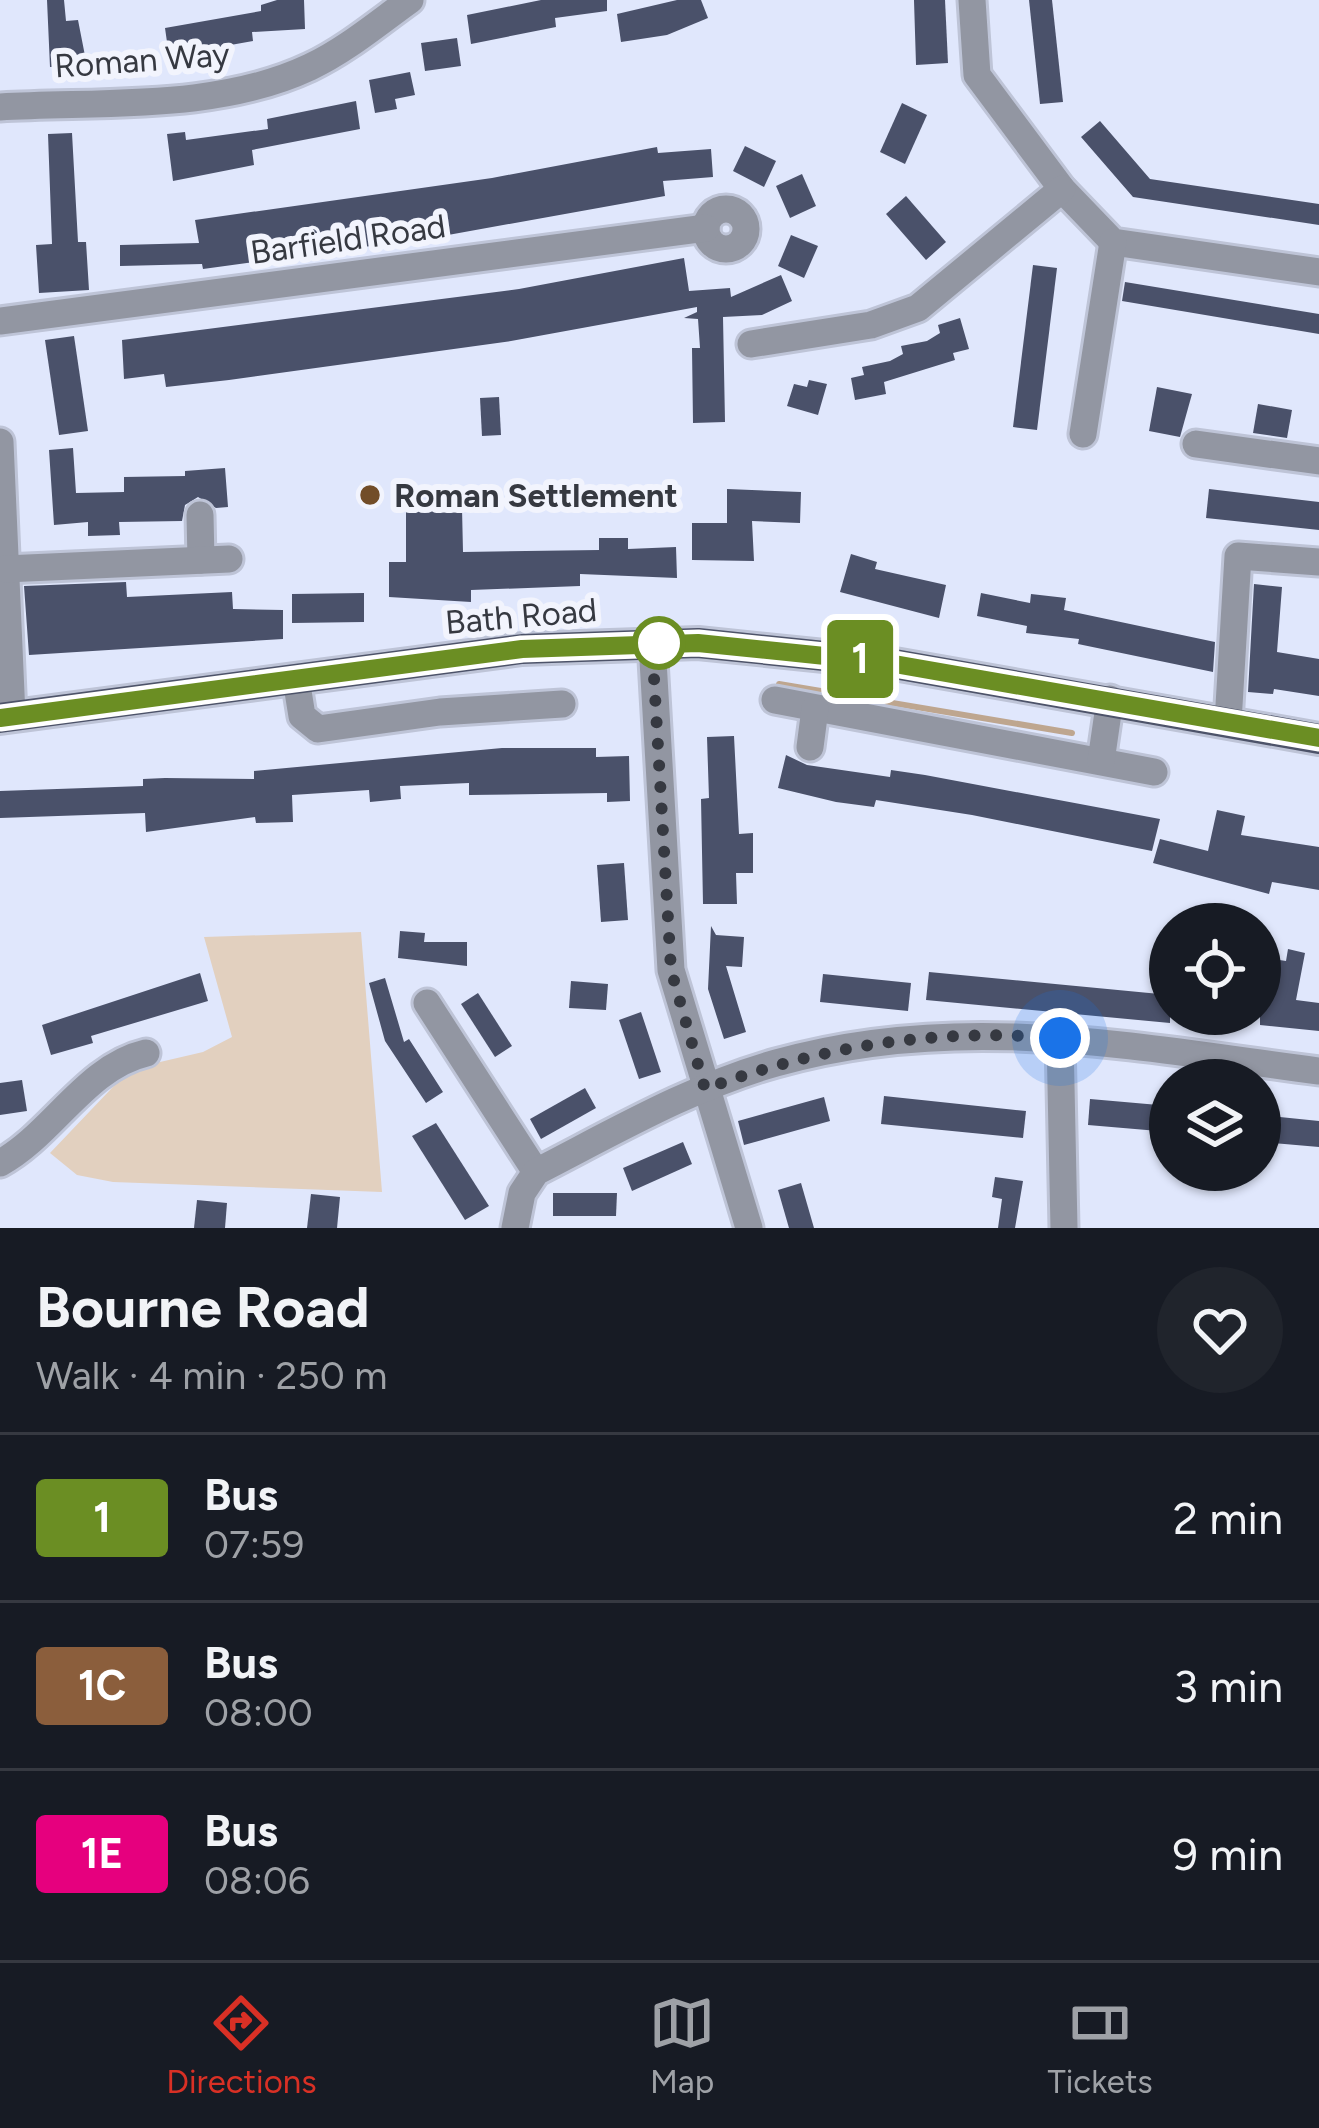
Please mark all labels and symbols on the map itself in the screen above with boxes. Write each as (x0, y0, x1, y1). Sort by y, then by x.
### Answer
street label: Roman Way (53, 34, 232, 86)
street label: Barfield Road (248, 206, 448, 272)
place label: Roman Settlement (394, 476, 678, 515)
marker: Roman Settlement (357, 482, 383, 508)
street label: Bath Road (444, 590, 598, 642)
unlabelled marker (634, 618, 684, 668)
line badge: 1 (821, 620, 899, 698)
your location (1030, 1008, 1090, 1068)

